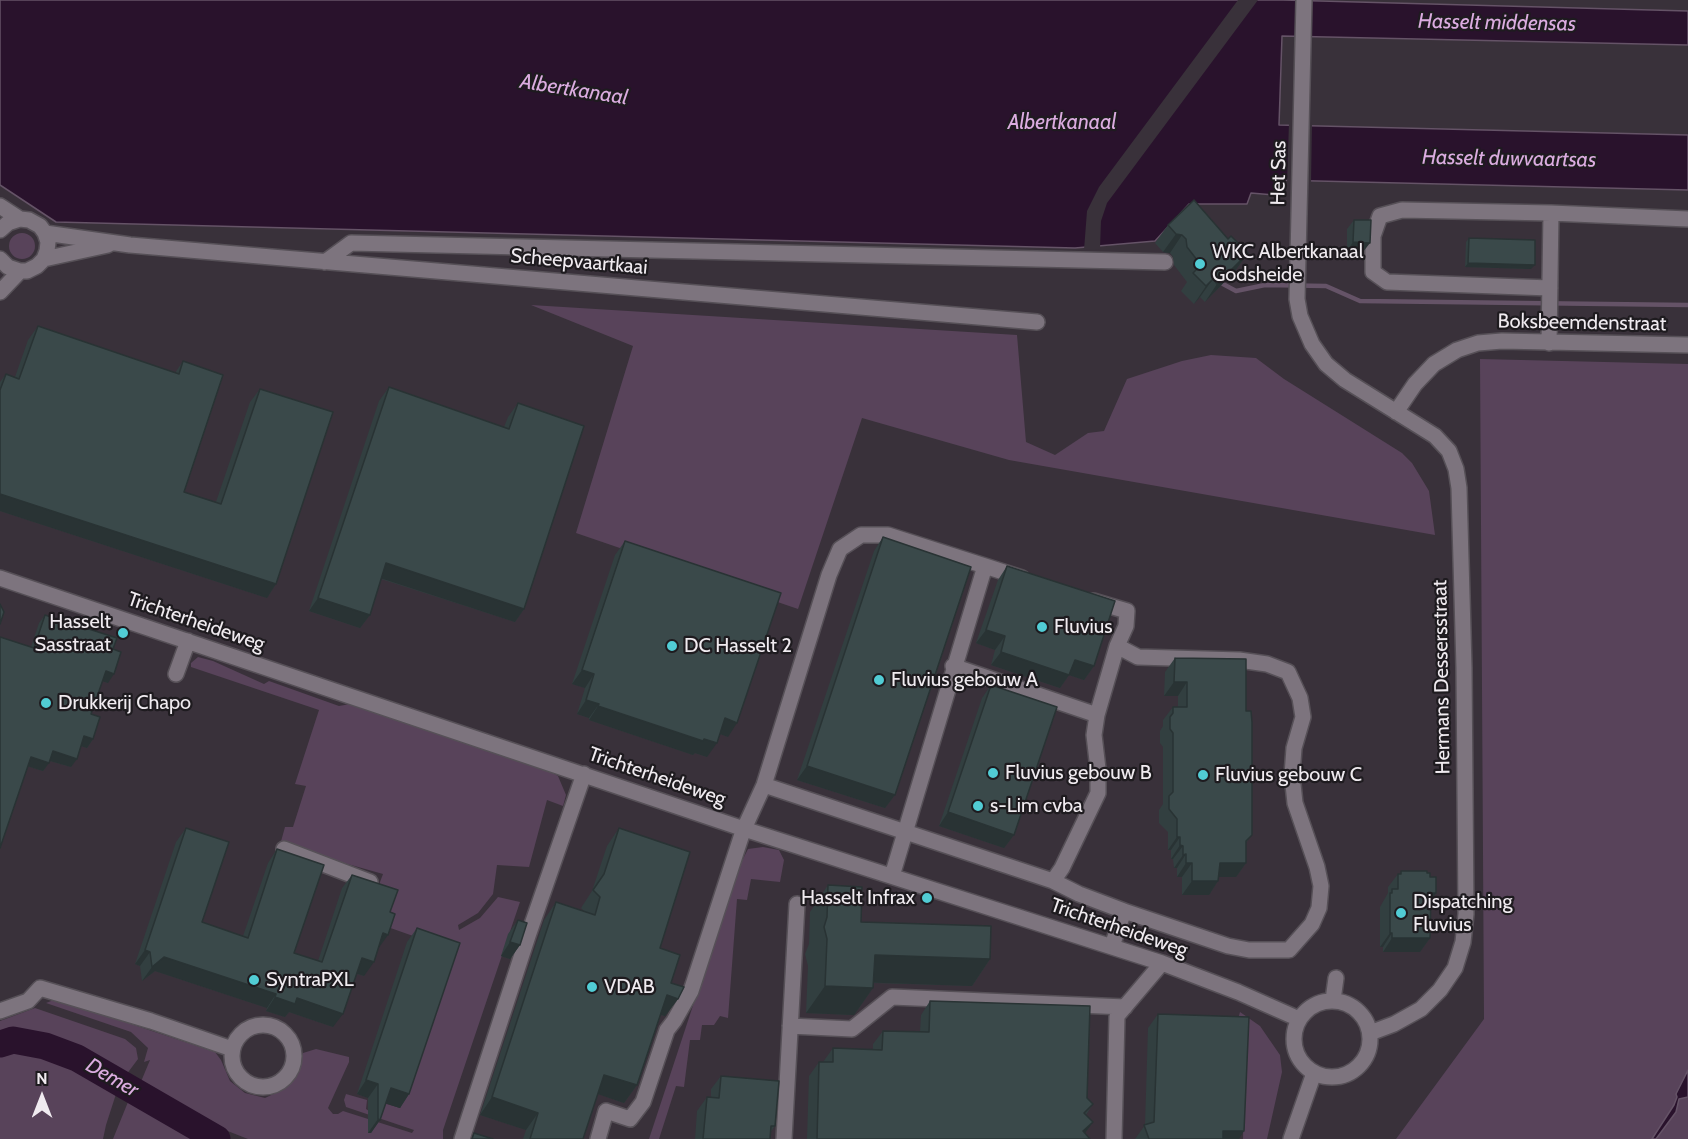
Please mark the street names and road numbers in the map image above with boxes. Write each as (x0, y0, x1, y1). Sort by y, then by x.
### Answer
street label: Het Sas (1266, 140, 1292, 206)
street label: Scheepvaartkaai (510, 244, 648, 280)
street label: Boksbeemdenstraat (1497, 310, 1667, 336)
street label: Hermans Dessersstraat (1428, 580, 1456, 774)
street label: Trichterheideweg (124, 587, 268, 657)
street label: Trichterheideweg (585, 742, 729, 812)
street label: Trichterheideweg (1047, 893, 1191, 963)

